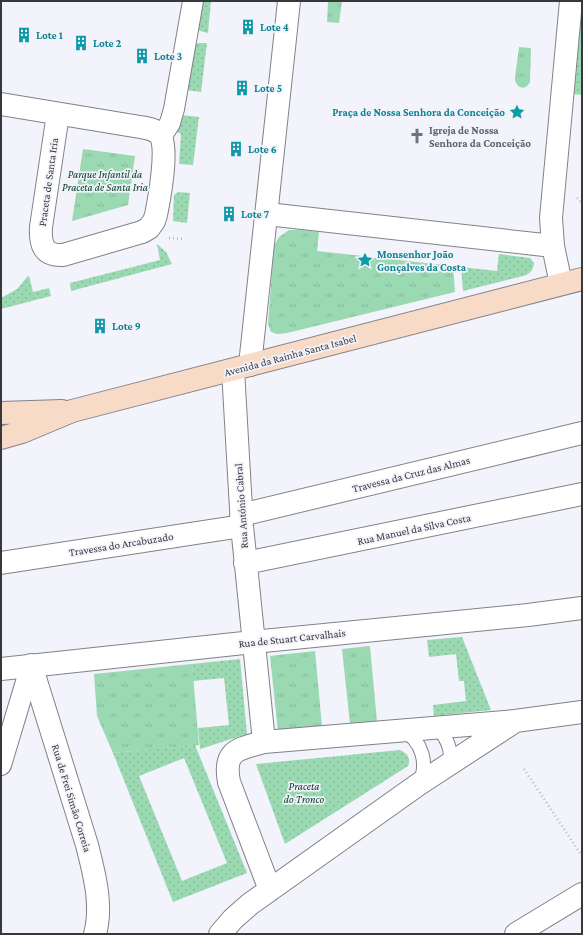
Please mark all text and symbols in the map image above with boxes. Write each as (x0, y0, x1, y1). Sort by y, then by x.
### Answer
building icon: Lote 4 (239, 18, 257, 36)
place label: Lote 4 (260, 21, 289, 33)
building icon: Lote 1 (15, 26, 33, 44)
place label: Lote 1 (36, 29, 63, 41)
building icon: Lote 2 (72, 34, 90, 52)
place label: Lote 2 (93, 37, 122, 49)
building icon: Lote 3 (133, 47, 151, 65)
place label: Lote 3 (154, 50, 182, 62)
building icon: Lote 5 (233, 79, 251, 97)
place label: Lote 5 (254, 82, 282, 94)
place icon: Praça de Nossa Senhora da Conceição (508, 103, 526, 121)
place label: Praça de Nossa Senhora da Conceição (332, 106, 505, 118)
place label: Igreja de Nossa Senhora da Conceição (429, 124, 531, 149)
church icon: Igreja de Nossa Senhora da Conceição (408, 127, 426, 145)
street label: Praceta de Santa Iria (36, 137, 60, 227)
building icon: Lote 6 (227, 140, 245, 158)
place label: Lote 6 (248, 143, 277, 155)
park label: Parque Infantil da Praceta de Santa Iria (62, 168, 148, 193)
building icon: Lote 7 (220, 205, 238, 223)
place label: Lote 7 (241, 208, 269, 220)
place label: Monsenhor João Gonçalves da Costa (377, 248, 467, 273)
place icon: Monsenhor João Gonçalves da Costa (356, 251, 374, 269)
building icon: Lote 9 (91, 317, 109, 335)
place label: Lote 9 (112, 320, 141, 332)
street label: Avenida da Rainha Santa Isabel (223, 332, 358, 378)
street label: Travessa da Cruz das Almas (351, 454, 471, 494)
street label: Rua António Cabral (232, 463, 250, 549)
street label: Rua Manuel da Silva Costa (356, 511, 472, 547)
street label: Travessa do Arcabuzado (68, 530, 175, 558)
street label: Rua de Stuart Carvalhais (238, 626, 346, 650)
street label: Rua de Frei Simão Correia (50, 743, 94, 853)
park label: Praceta do Tronco (284, 780, 324, 805)

